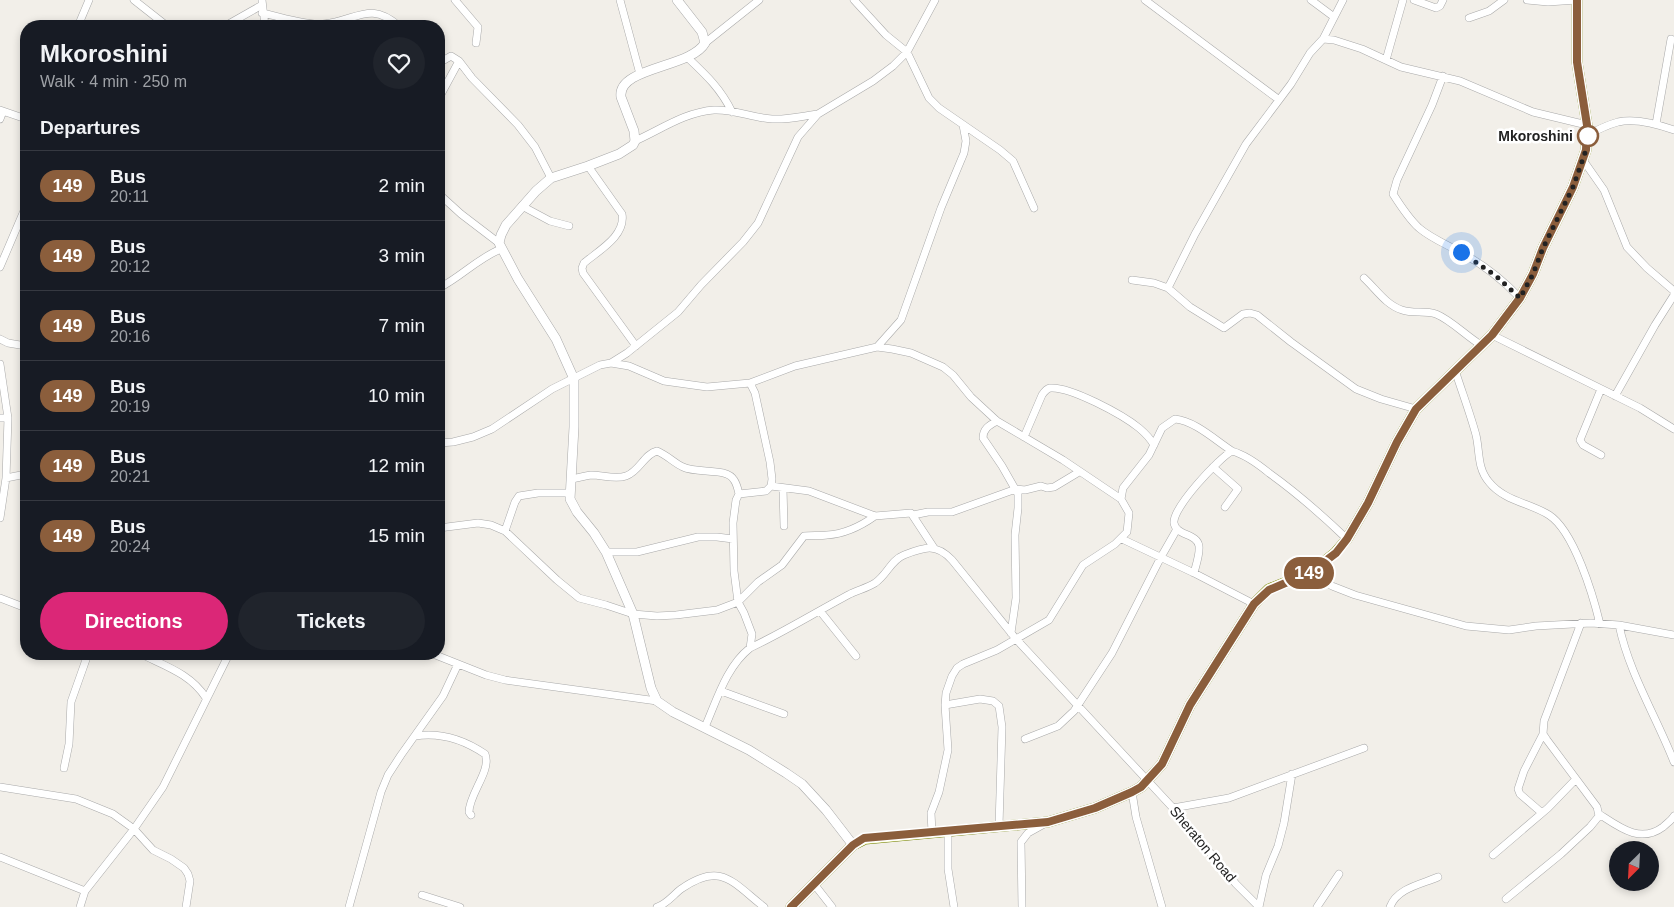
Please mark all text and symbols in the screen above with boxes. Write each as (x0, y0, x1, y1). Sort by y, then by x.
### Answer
button: heart (373, 37, 425, 89)
text: Mkoroshini (40, 40, 168, 67)
text: Walk · 4 min · 250 m (40, 73, 187, 90)
text: Departures (40, 117, 140, 138)
marker: Mkoroshini (1577, 125, 1599, 147)
place label: Mkoroshini (1498, 128, 1573, 144)
text: Bus (110, 166, 146, 187)
text: 2 min (379, 175, 425, 196)
text: 149 (52, 176, 83, 196)
text: 20:11 (110, 188, 149, 205)
text: Bus (110, 236, 146, 257)
your location (1449, 240, 1474, 265)
text: 3 min (379, 245, 425, 266)
text: 149 (52, 246, 83, 266)
text: 20:12 (110, 258, 150, 275)
text: Bus (110, 306, 146, 327)
text: 7 min (379, 315, 425, 336)
text: 149 (52, 316, 83, 336)
text: 20:16 (110, 328, 150, 345)
text: Bus (110, 376, 146, 397)
text: 10 min (368, 385, 425, 406)
text: 149 (52, 386, 83, 406)
text: 20:19 (110, 398, 150, 415)
text: Bus (110, 446, 146, 467)
text: 12 min (368, 455, 425, 476)
text: 149 (52, 456, 83, 476)
text: 20:21 (110, 468, 150, 485)
text: Bus (110, 516, 146, 537)
text: 15 min (368, 525, 425, 546)
text: 149 (52, 526, 83, 546)
text: 20:24 (110, 538, 150, 555)
line badge: 149 (1280, 557, 1338, 589)
text: 149 (1294, 563, 1324, 583)
button: Directions (40, 592, 228, 650)
button: Tickets (238, 592, 425, 650)
street label: Sheraton Road (1167, 803, 1239, 885)
north arrow (1609, 841, 1659, 891)
map controls (1609, 841, 1659, 891)

